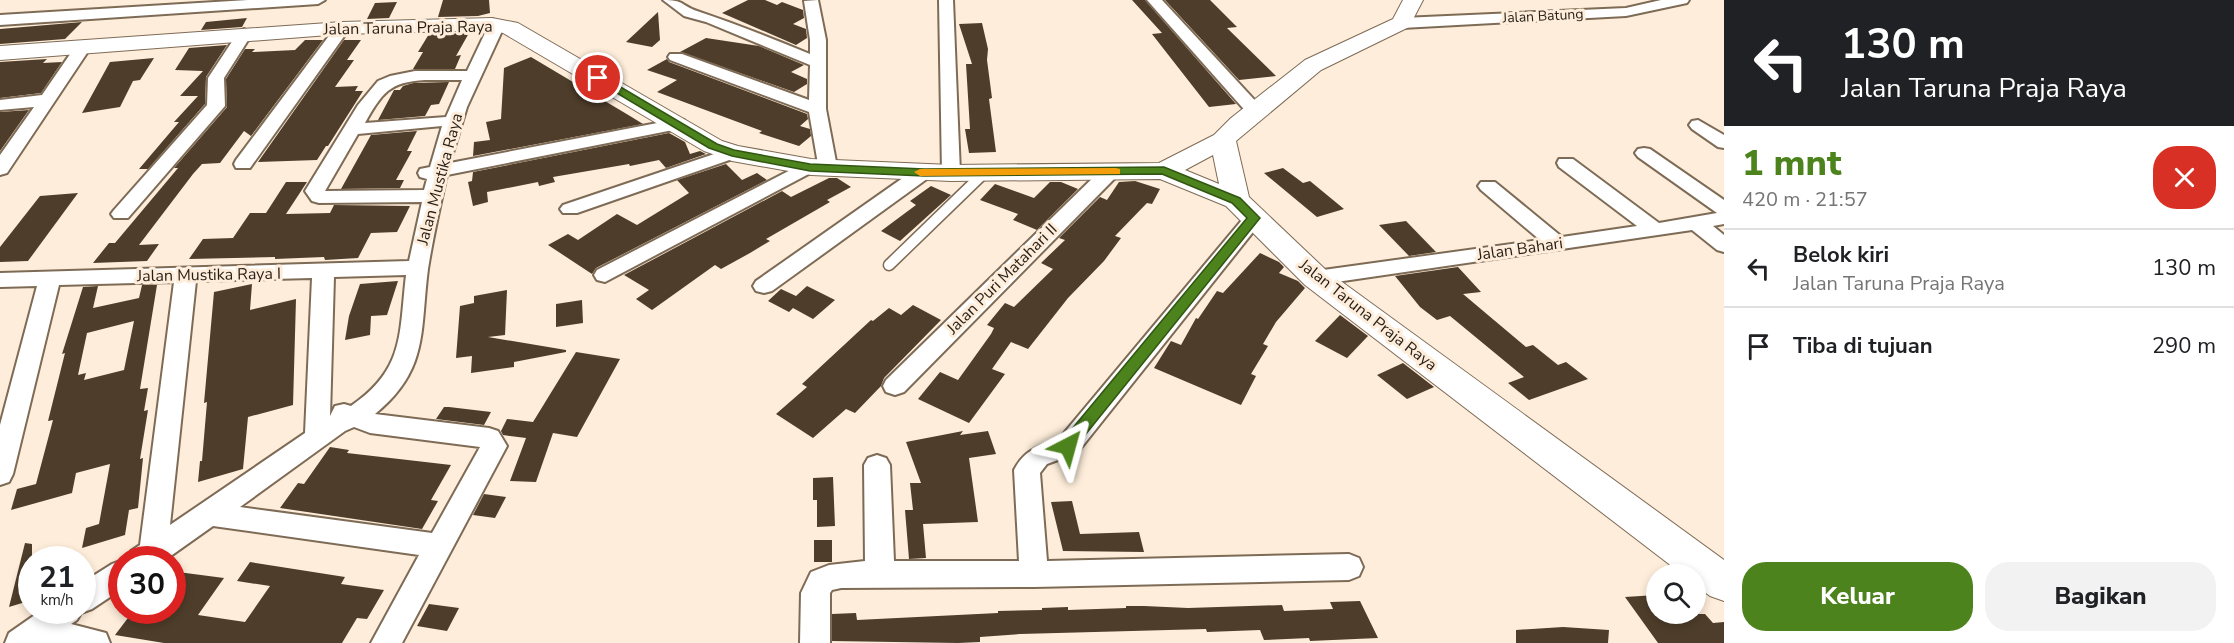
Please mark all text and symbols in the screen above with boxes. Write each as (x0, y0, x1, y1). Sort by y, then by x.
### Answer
street label: Jalan Batung (1501, 4, 1584, 28)
street label: Jalan Taruna Praja Raya (322, 16, 493, 40)
text: 130 m (1841, 16, 1965, 73)
icon: left (1742, 24, 1820, 102)
pin (572, 52, 623, 103)
icon: arrive (581, 61, 614, 94)
text: Jalan Taruna Praja Raya (1841, 70, 2127, 107)
street label: Jalan Mustika Raya (412, 111, 468, 248)
text: 1 mnt (1742, 139, 1842, 188)
button: close (2153, 146, 2216, 209)
text: 420 m · 21:57 (1742, 186, 1868, 213)
street label: Jalan Puri Matahari II (941, 219, 1062, 340)
street label: Jalan Bahari (1475, 232, 1564, 266)
text: Belok kiri (1793, 240, 1889, 270)
icon: left (1742, 252, 1775, 285)
text: 130 m (2152, 253, 2216, 283)
street label: Jalan Taruna Praja Raya (1294, 254, 1442, 376)
street label: Jalan Mustika Raya I (136, 263, 281, 287)
text: Jalan Taruna Praja Raya (1793, 270, 2005, 297)
icon: arrive (1742, 330, 1775, 363)
text: Tiba di tujuan (1793, 331, 1933, 361)
text: 290 m (2152, 331, 2216, 361)
position arrow (1036, 414, 1100, 478)
speed limit sign: 30 (108, 546, 186, 624)
text: 21 (39, 557, 75, 598)
button: Keluar (1742, 562, 1973, 631)
button: Bagikan (1985, 562, 2216, 631)
map controls (1646, 564, 1706, 624)
button: search (1646, 564, 1706, 624)
text: km/h (40, 590, 74, 610)

